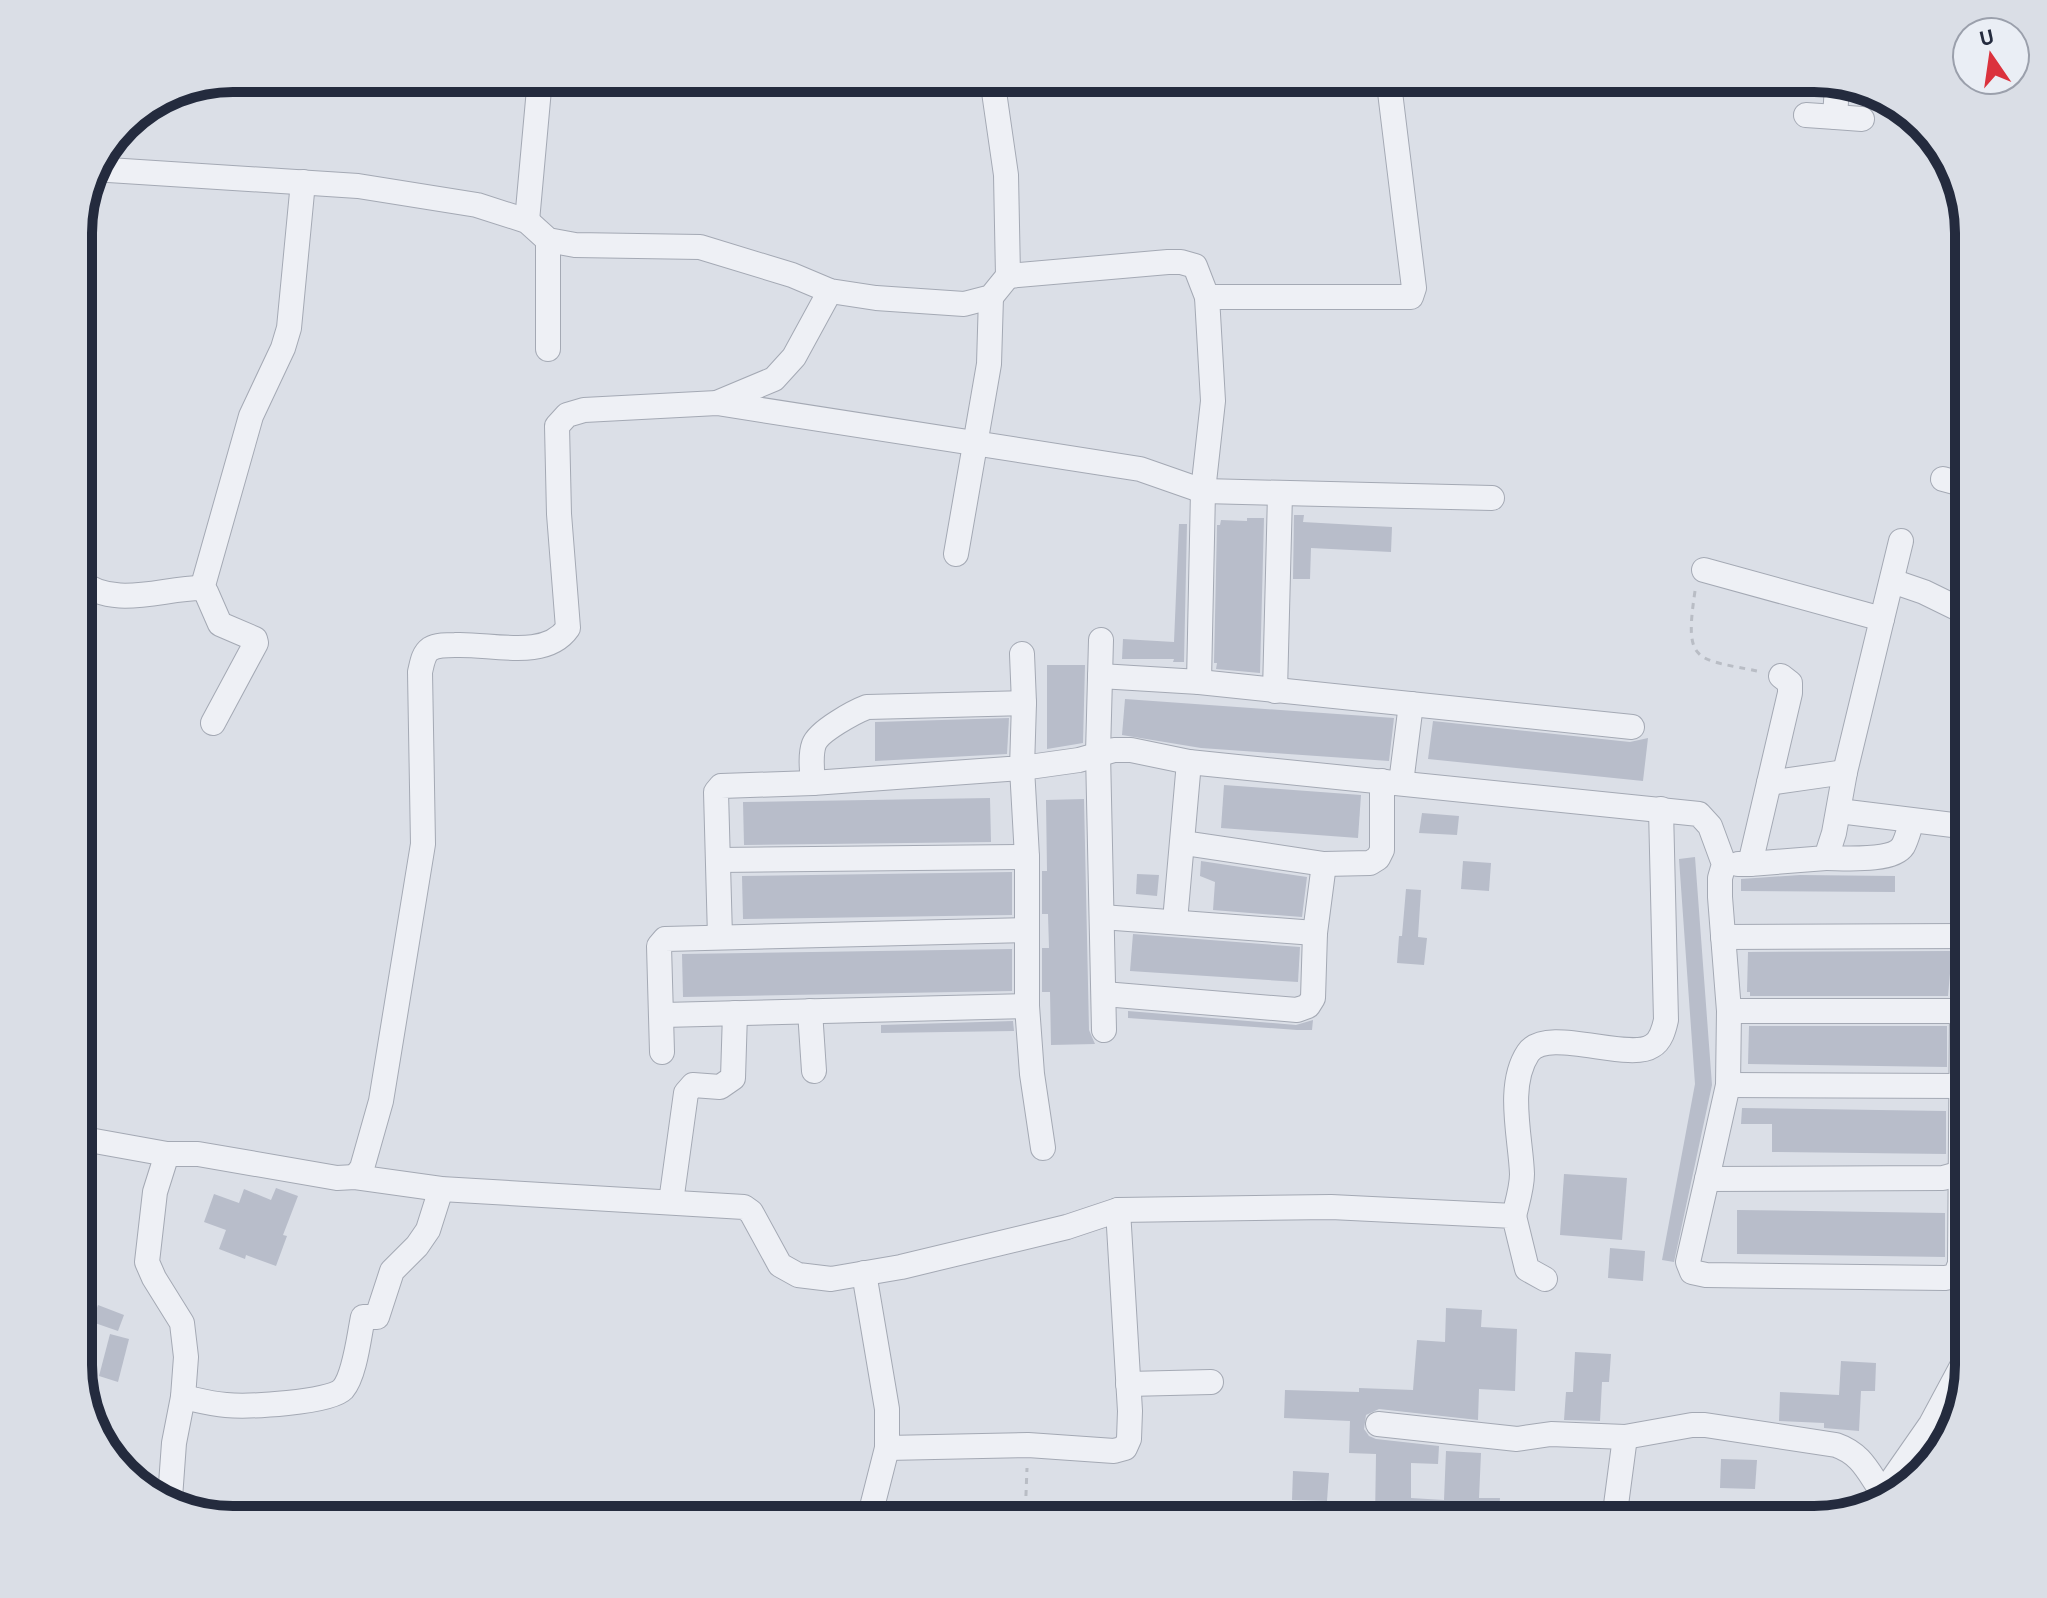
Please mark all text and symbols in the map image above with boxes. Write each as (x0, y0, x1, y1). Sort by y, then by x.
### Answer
north arrow (1951, 16, 2031, 96)
text: U (1977, 25, 1996, 50)

